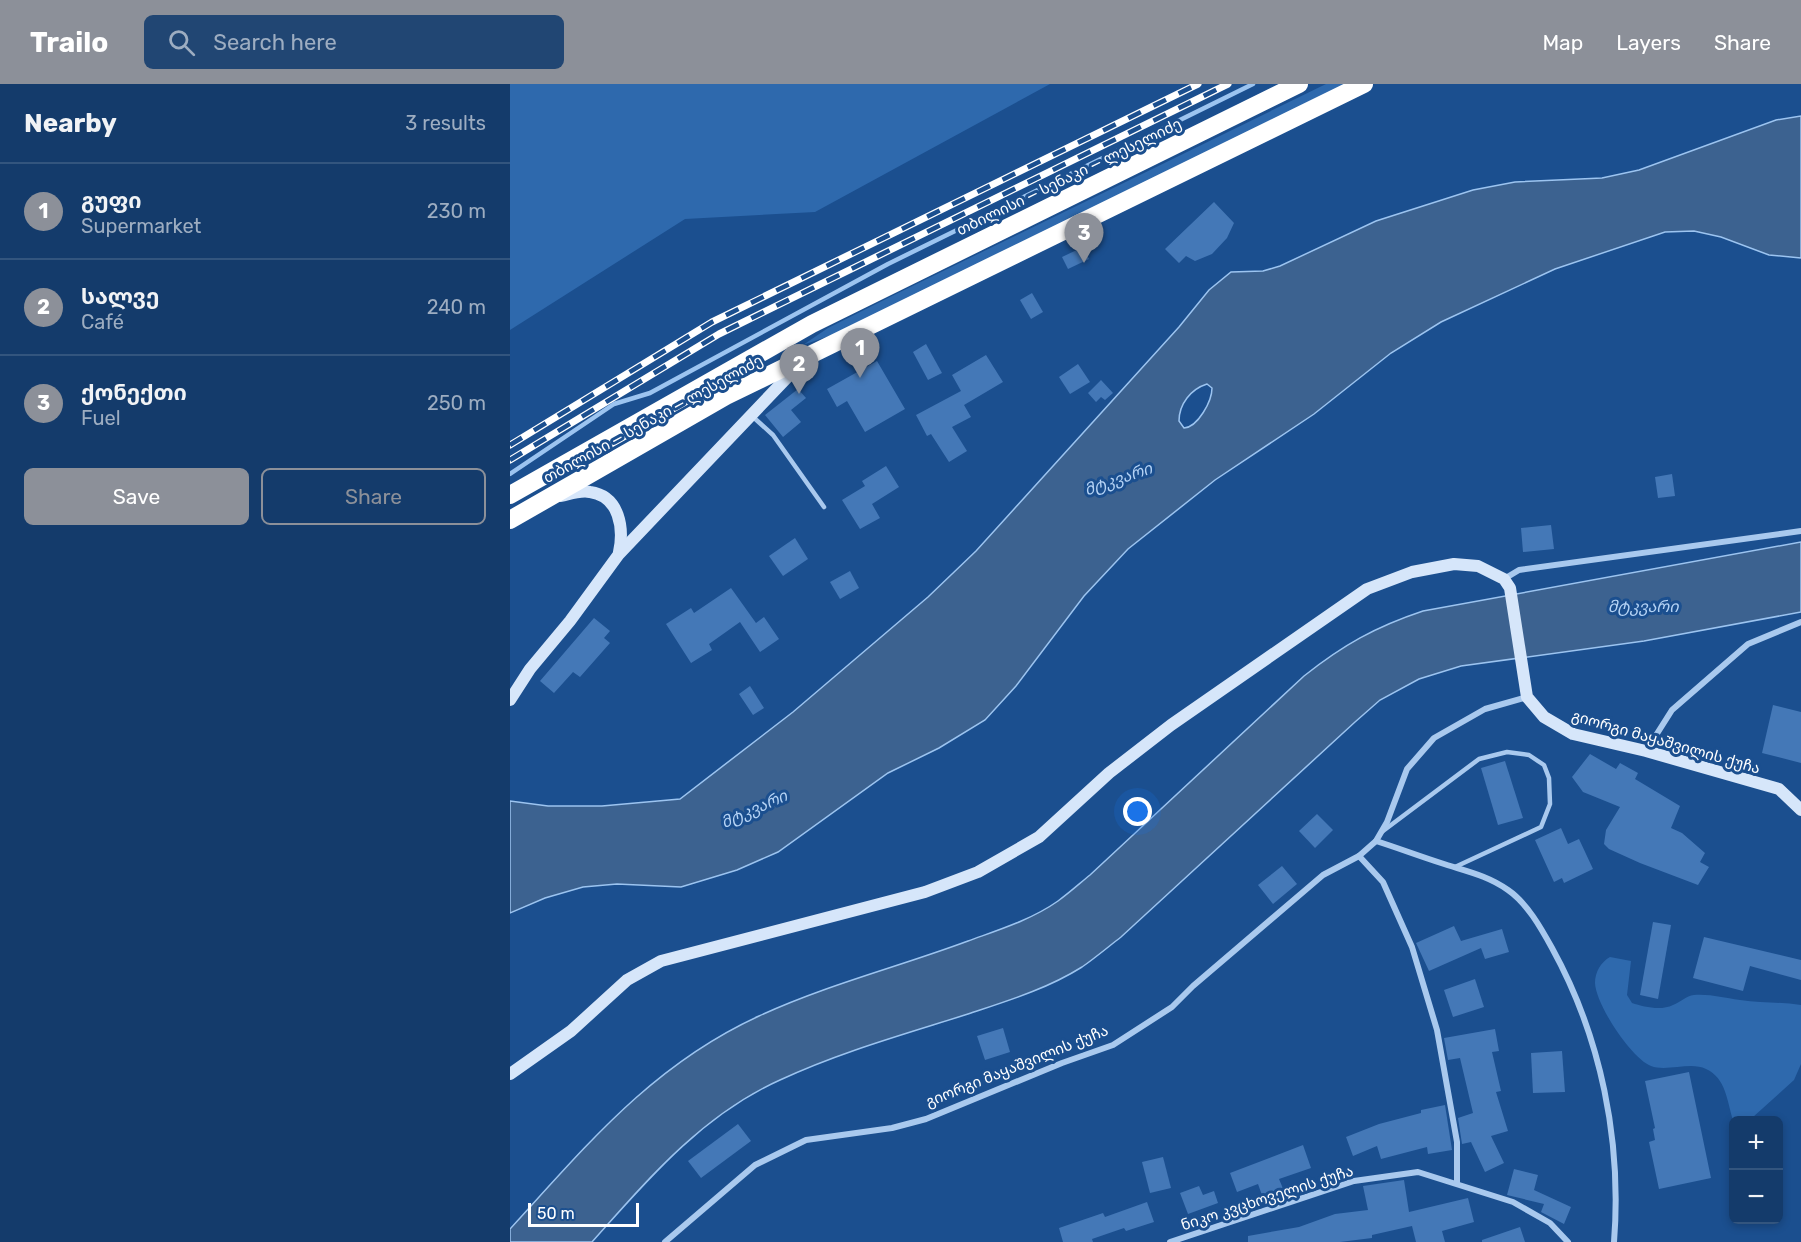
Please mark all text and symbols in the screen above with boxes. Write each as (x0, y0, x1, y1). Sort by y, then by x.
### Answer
search box (144, 15, 564, 69)
text: Trailo (30, 26, 108, 59)
icon: search (165, 26, 198, 59)
text: Search here (213, 29, 337, 56)
text: Map (1542, 30, 1583, 55)
text: Layers (1616, 30, 1681, 55)
text: Share (1714, 30, 1771, 55)
text: Nearby (24, 108, 117, 139)
text: 3 results (405, 111, 486, 135)
street label: თბილისი — სენაკი — ლესელიძე (954, 115, 1184, 239)
text: გუფი (81, 187, 142, 214)
text: 1 (39, 199, 48, 223)
text: 230 m (427, 199, 486, 223)
text: Supermarket (81, 214, 201, 238)
pin: 3 (1064, 214, 1104, 263)
text: სალვე (81, 283, 159, 310)
text: 2 (37, 295, 50, 319)
text: 240 m (427, 295, 486, 319)
text: Café (81, 310, 124, 334)
pin: 1 (840, 328, 880, 378)
pin: 2 (780, 344, 818, 394)
street label: თბილისი — სენაკი — ლესელიძე (540, 351, 766, 487)
text: ქონექთი (81, 379, 187, 406)
text: 3 (37, 391, 50, 415)
text: 250 m (427, 391, 486, 415)
text: Fuel (81, 406, 121, 430)
water label: მტკვარი (1082, 458, 1155, 499)
button: Save (24, 468, 249, 525)
button: Share (261, 468, 486, 525)
water label: მტკვარი (1608, 597, 1679, 616)
street label: გიორგი მაყაშვილის ქუჩა (1570, 706, 1762, 778)
water label: მტკვარი (718, 786, 791, 832)
your location (1123, 797, 1152, 826)
street label: გიორგი მაყაშვილის ქუჩა (923, 1021, 1111, 1111)
map controls (1729, 1116, 1783, 1224)
button: + (1729, 1116, 1783, 1170)
street label: ნიკო კვცხოველის ქუჩა (1179, 1162, 1355, 1234)
button: − (1729, 1170, 1783, 1224)
scale bar (528, 1200, 639, 1228)
text: 50 m (537, 1204, 575, 1223)

